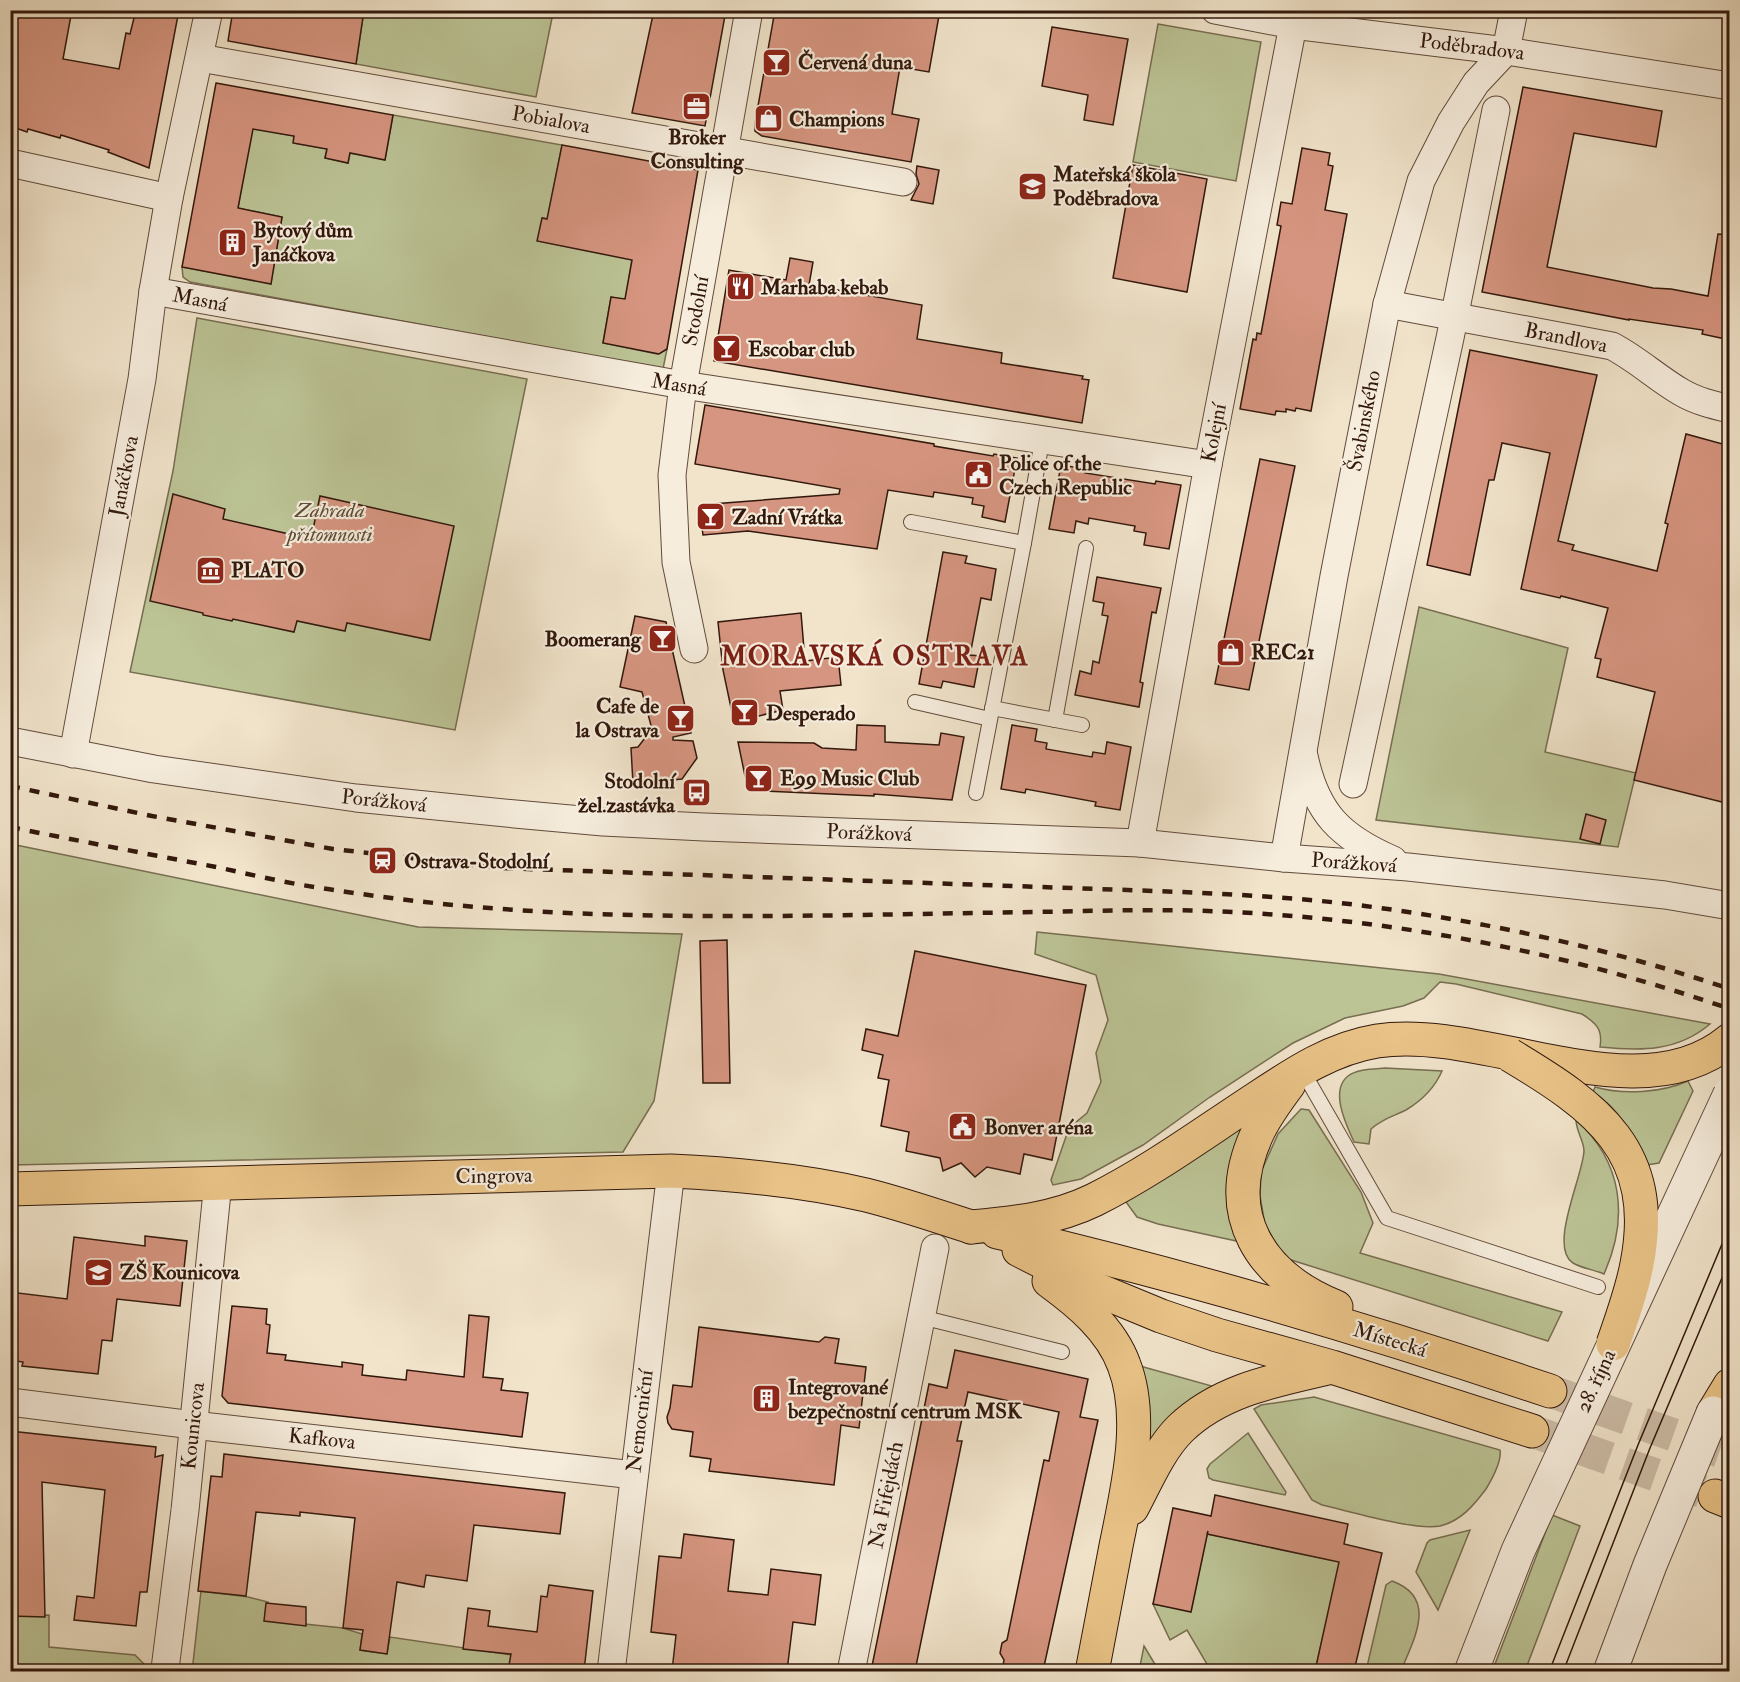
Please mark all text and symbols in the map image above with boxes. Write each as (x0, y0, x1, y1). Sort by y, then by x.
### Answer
street label: Poděbradova (1418, 27, 1526, 67)
bar icon: Červená duna (761, 46, 793, 78)
place label: Červená duna (798, 49, 914, 76)
office icon: Broker Consulting (681, 90, 713, 122)
street label: Pobialova (510, 100, 593, 140)
shop icon: Champions (752, 103, 784, 135)
place label: Champions (789, 106, 884, 133)
place label: Broker Consulting (650, 124, 744, 175)
place label: Mateřská škola Poděbradova (1052, 161, 1178, 212)
school or university icon: Mateřská škola Poděbradova (1016, 170, 1048, 202)
place label: Bytový dům Janáčkova (252, 217, 354, 268)
building icon: Bytový dům Janáčkova (216, 226, 248, 258)
restaurant icon: Marhaba kebab (724, 271, 756, 303)
street label: Stodolní (677, 272, 716, 348)
place label: Marhaba kebab (760, 274, 889, 301)
street label: Masná (170, 281, 230, 319)
street label: Brandlova (1522, 317, 1610, 359)
bar icon: Escobar club (711, 333, 743, 365)
place label: Escobar club (748, 336, 856, 363)
street label: Masná (649, 367, 709, 403)
street label: Švabinského (1341, 368, 1387, 474)
street label: Kolejní (1195, 400, 1233, 465)
street label: Janáčkova (103, 433, 145, 520)
place label: Police of the Czech Republic (999, 450, 1132, 501)
public building icon: Police of the Czech Republic (962, 459, 994, 491)
park label: Zahrada přítomnosti (284, 497, 373, 548)
bar icon: Zadní Vrátka (695, 501, 727, 533)
place label: Zadní Vrátka (732, 504, 844, 531)
museum icon: PLATO (194, 554, 226, 586)
place label: PLATO (231, 557, 304, 584)
bar icon: Boomerang (646, 623, 678, 655)
place label: Boomerang (544, 626, 642, 653)
shop icon: REC21 (1214, 636, 1246, 668)
district label: MORAVSKÁ OSTRAVA (720, 638, 1029, 673)
place label: REC21 (1251, 639, 1315, 666)
place label: Cafe de la Ostrava (575, 693, 660, 744)
bar icon: Desperado (729, 697, 761, 729)
place label: Desperado (766, 700, 855, 727)
bar icon: Cafe de la Ostrava (664, 702, 696, 734)
bar icon: E99 Music Club (743, 762, 775, 794)
place label: E99 Music Club (780, 765, 920, 792)
place label: Stodolní žel.zastávka (578, 768, 677, 819)
bus stop icon: Stodolní žel.zastávka (680, 777, 712, 809)
street label: Porážková (340, 783, 428, 819)
street label: Porážková (826, 818, 913, 848)
station icon: Ostrava-Stodolní (367, 845, 399, 877)
street label: Porážková (1310, 847, 1398, 879)
place label: Ostrava-Stodolní (404, 848, 551, 875)
public building icon: Bonver aréna (947, 1111, 979, 1143)
place label: Bonver aréna (984, 1114, 1094, 1141)
street label: Cingrova (455, 1162, 533, 1190)
school or university icon: ZŠ Kounicova (83, 1256, 115, 1288)
place label: ZŠ Kounicova (120, 1259, 241, 1286)
street label: Místecká (1350, 1316, 1430, 1364)
street label: 28. října (1570, 1345, 1622, 1417)
street label: Nemocniční (620, 1367, 660, 1474)
place label: Integrované bezpečnostní centrum MSK (787, 1374, 1023, 1425)
street label: Kounicova (175, 1381, 211, 1471)
building icon: Integrované bezpečnostní centrum MSK (751, 1383, 783, 1415)
street label: Kafkova (287, 1422, 357, 1456)
street label: Na Fifejdách (862, 1439, 910, 1551)

